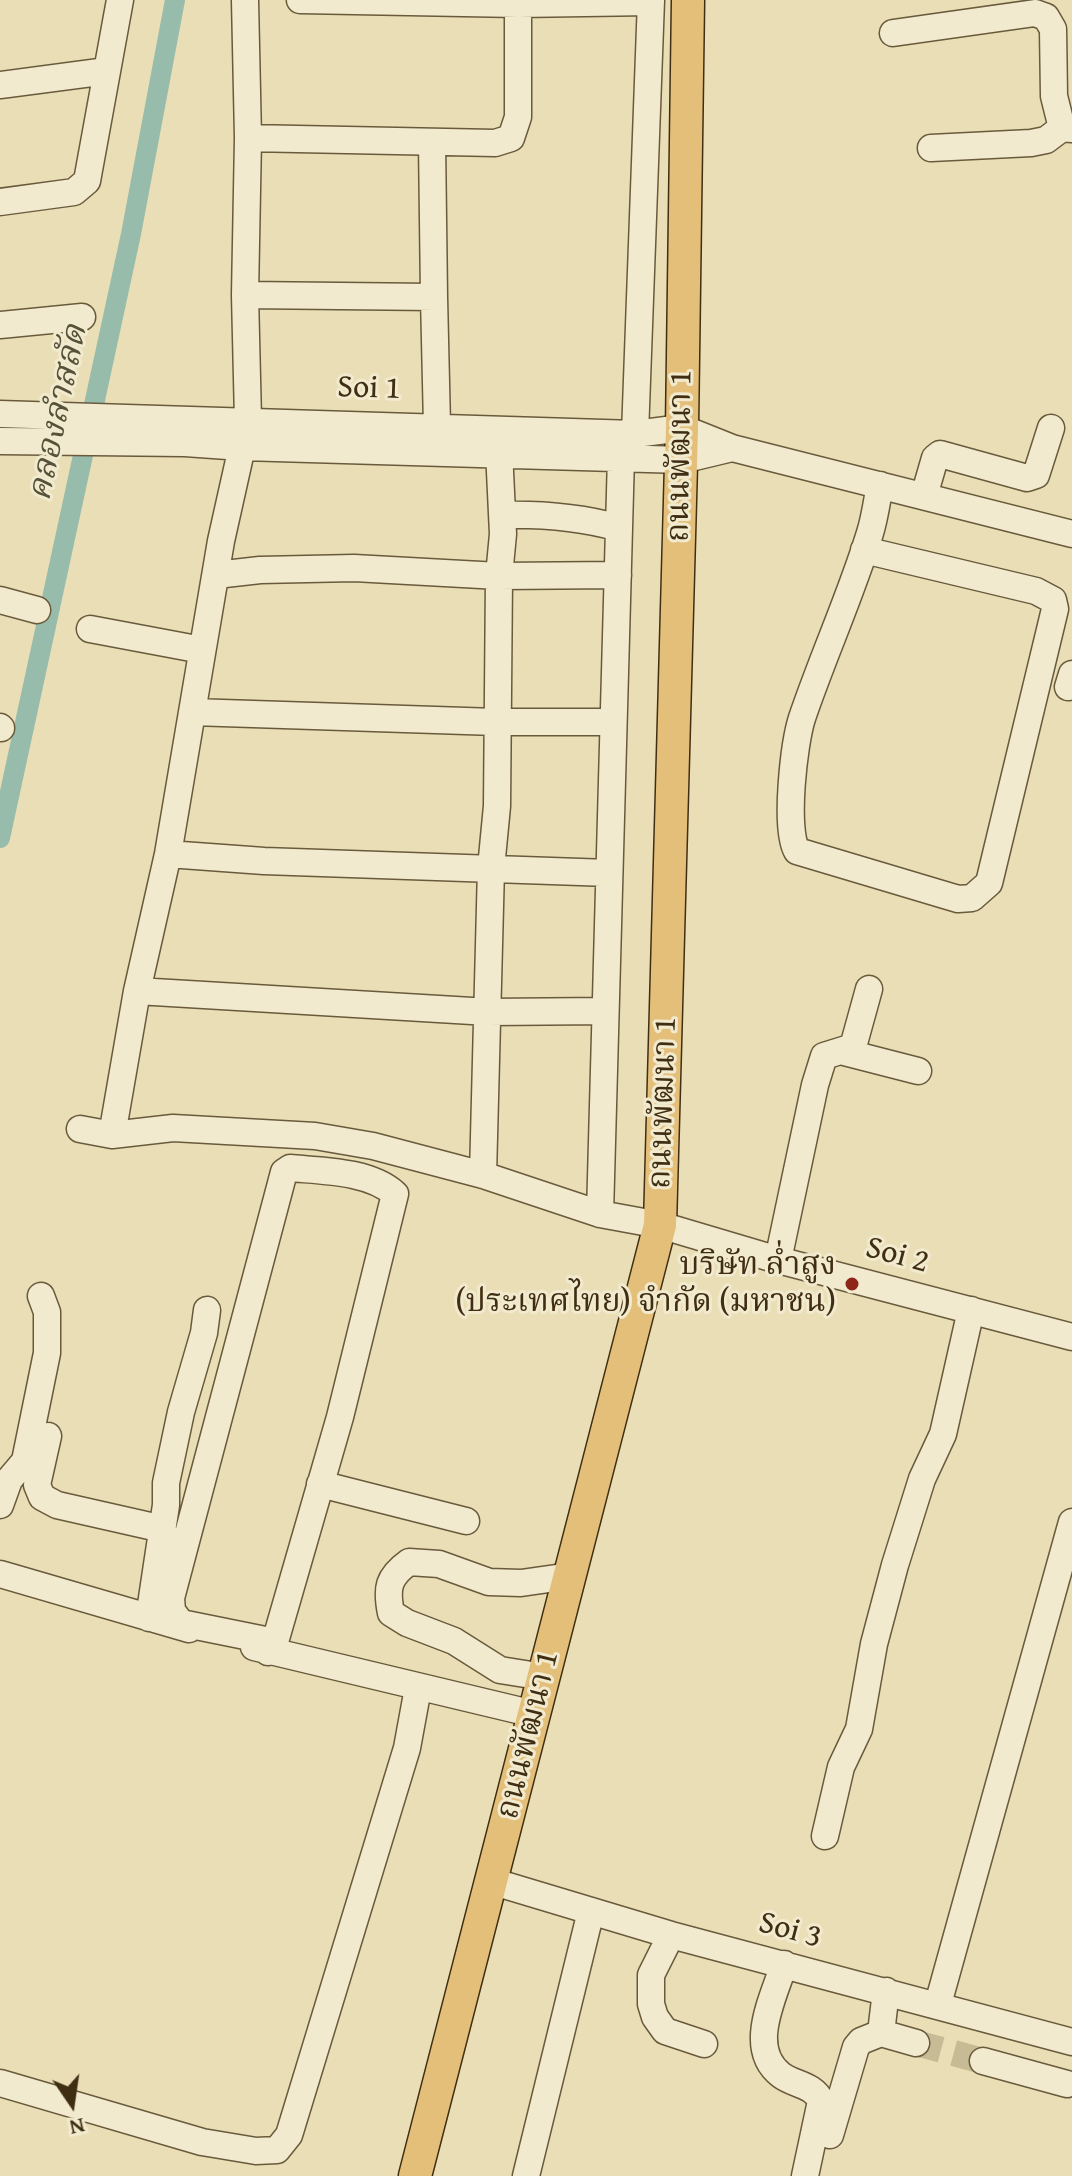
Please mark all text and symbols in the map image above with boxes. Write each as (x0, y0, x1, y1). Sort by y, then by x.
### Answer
water label: คลองลำสลัด (20, 321, 98, 505)
street label: Soi 1 (337, 369, 401, 409)
street label: ถนนพัฒนา 1 (660, 370, 702, 542)
street label: ถนนพัฒนา 1 (642, 1016, 686, 1190)
street label: Soi 2 (861, 1229, 933, 1283)
place label: บริษัท ล่ำสูง (ประเทศไทย) จำกัด (มหาชน) (455, 1247, 836, 1322)
marker: บริษัท ล่ำสูง (ประเทศไทย) จำกัด (มหาชน) (843, 1275, 861, 1293)
street label: ถนนพัฒนา 1 (490, 1647, 568, 1823)
street label: Soi 3 (754, 1904, 826, 1958)
north arrow (32, 2064, 112, 2144)
text: N (67, 2110, 88, 2145)

